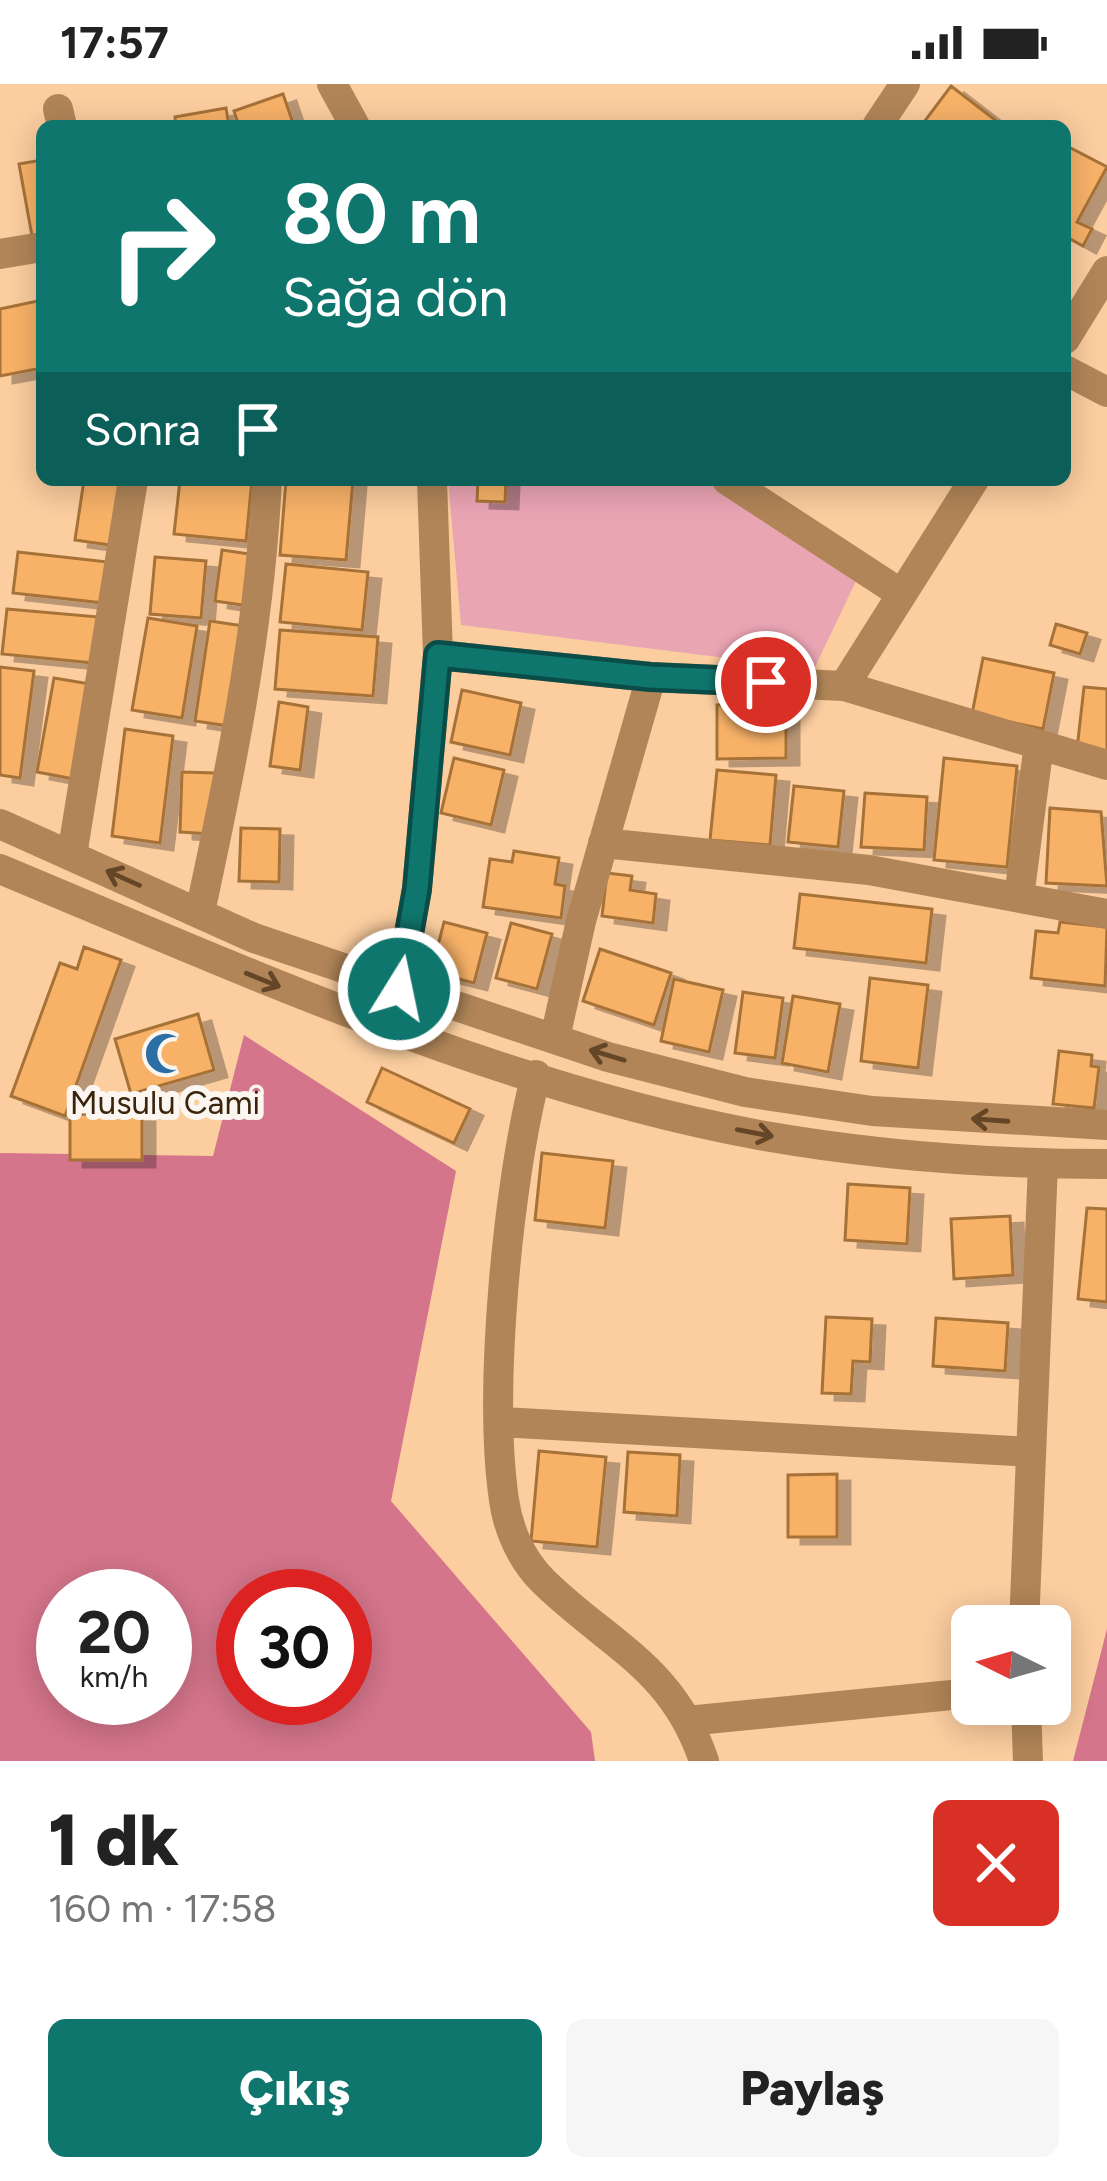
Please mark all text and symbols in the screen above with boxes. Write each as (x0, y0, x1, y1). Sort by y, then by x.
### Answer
text: 17:57 (60, 15, 169, 69)
text: 80 m (282, 163, 481, 264)
icon: right (84, 168, 240, 324)
text: Sağa dön (282, 265, 508, 330)
icon: arrive (225, 396, 291, 462)
text: Sonra (84, 402, 201, 456)
pin (715, 631, 817, 733)
icon: arrive (733, 649, 799, 715)
one-way arrow (106, 865, 142, 887)
position arrow (336, 926, 462, 1052)
one-way arrow (243, 971, 280, 992)
mosque icon: Musulu Cami (142, 1031, 188, 1077)
one-way arrow (589, 1043, 627, 1065)
place label: Musulu Cami (70, 1083, 260, 1122)
one-way arrow (971, 1109, 1010, 1132)
one-way arrow (734, 1123, 773, 1145)
speed limit sign: 30 (216, 1569, 372, 1725)
text: 20 (77, 1596, 151, 1668)
north arrow (951, 1605, 1071, 1725)
map controls (951, 1605, 1071, 1725)
text: km/h (80, 1658, 148, 1695)
text: 1 dk (48, 1797, 179, 1883)
button: close (933, 1800, 1059, 1926)
text: 160 m · 17:58 (48, 1885, 276, 1932)
button: Çıkış (48, 2019, 542, 2157)
button: Paylaş (566, 2019, 1059, 2157)

